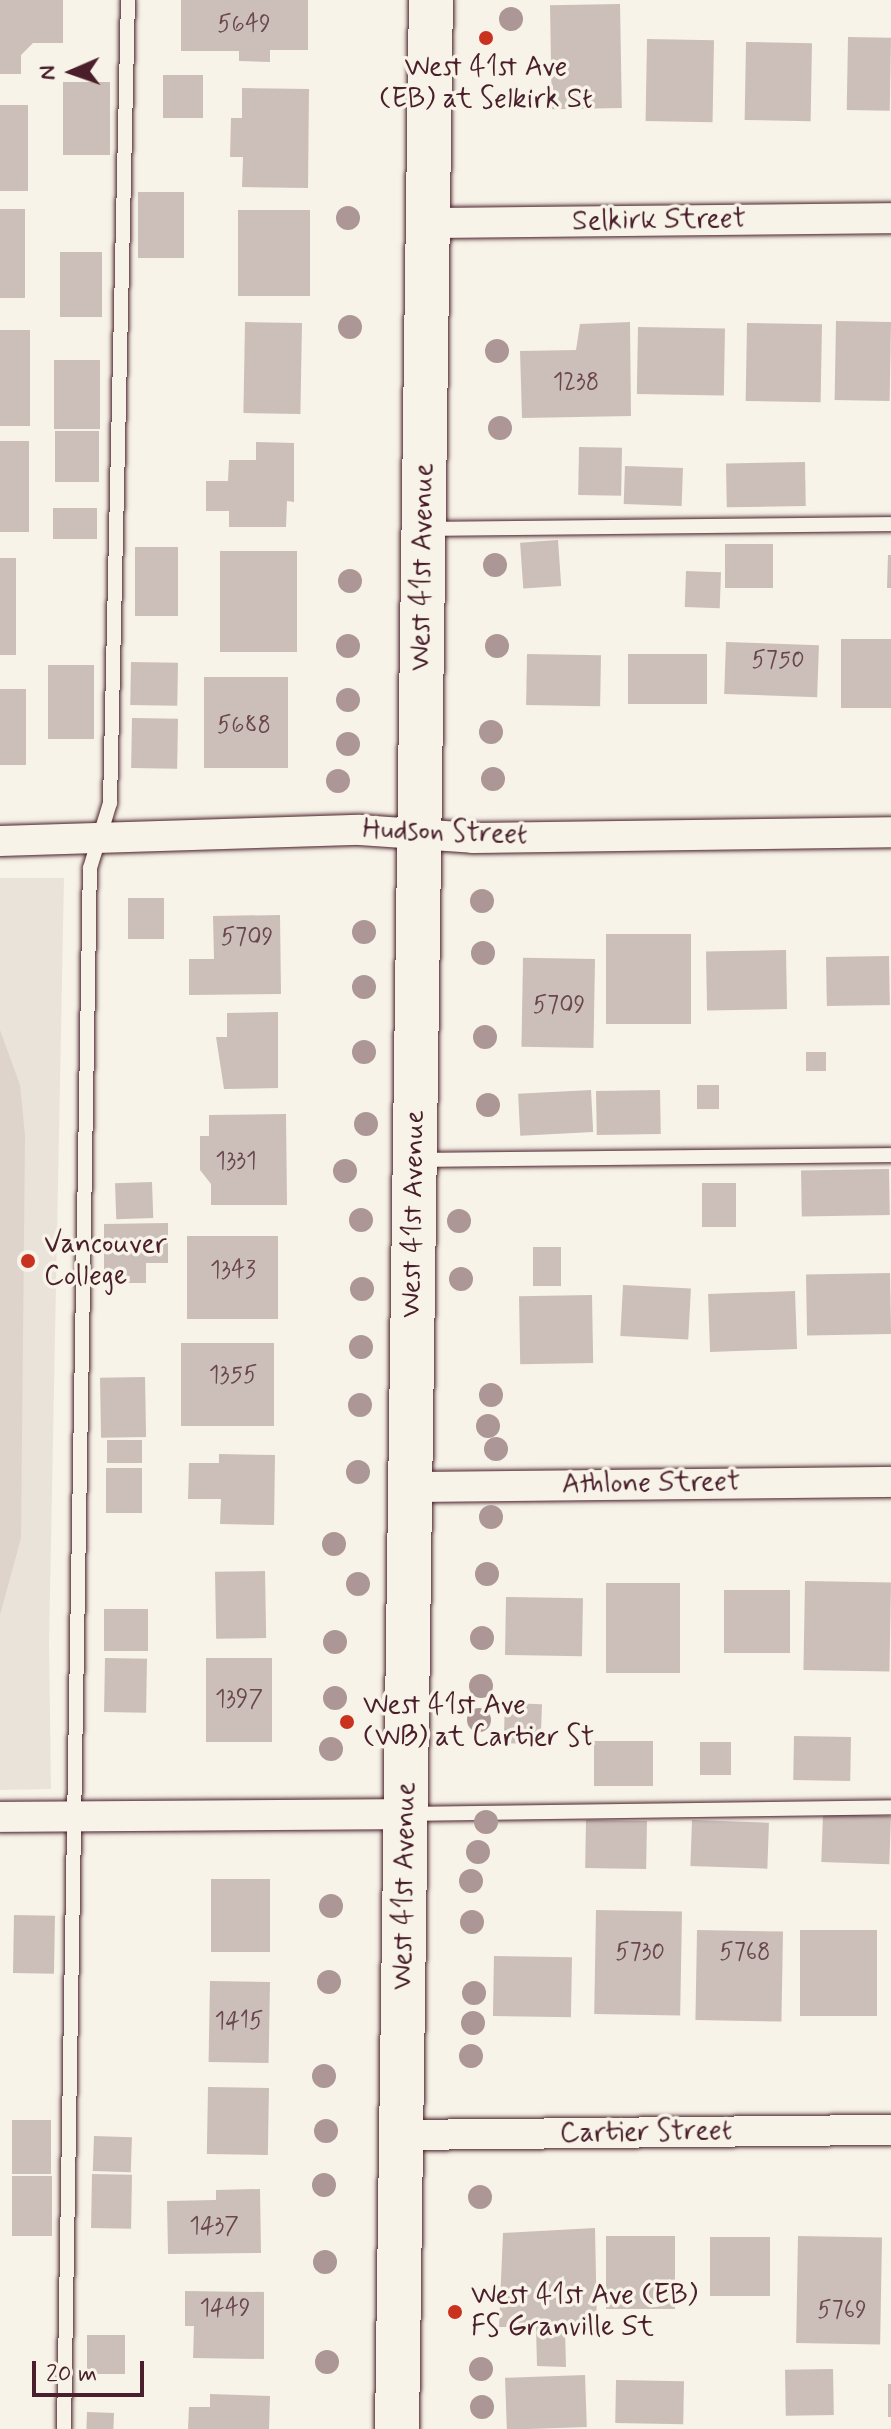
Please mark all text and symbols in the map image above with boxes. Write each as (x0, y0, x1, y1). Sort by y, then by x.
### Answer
house number: 5649 (217, 11, 271, 39)
marker: West 41st Ave (EB) at Selkirk St (477, 29, 495, 47)
north arrow (32, 32, 112, 112)
place label: West 41st Ave (EB) at Selkirk St (376, 51, 596, 117)
text: N (34, 65, 62, 81)
street label: Selkirk Street (572, 203, 746, 239)
house number: 1238 (553, 369, 599, 397)
street label: West 41st Avenue (404, 463, 442, 671)
house number: 5750 (751, 647, 805, 675)
house number: 5688 (217, 712, 271, 740)
street label: Hudson Street (360, 813, 530, 853)
house number: 5709 (221, 924, 273, 952)
house number: 5709 (533, 992, 585, 1020)
street label: West 41st Avenue (395, 1110, 433, 1318)
house number: 1331 (215, 1148, 257, 1176)
place label: Vancouver College (44, 1228, 167, 1294)
marker: Vancouver College (19, 1252, 37, 1270)
house number: 1343 (210, 1257, 256, 1285)
house number: 1355 (209, 1362, 257, 1390)
street label: Athlone Street (562, 1466, 740, 1502)
house number: 1397 (215, 1686, 263, 1714)
place label: West 41st Ave (WB) at Cartier St (363, 1689, 595, 1755)
marker: West 41st Ave (WB) at Cartier St (338, 1713, 356, 1731)
street label: West 41st Avenue (386, 1782, 424, 1990)
house number: 5730 (615, 1939, 665, 1967)
house number: 5768 (719, 1939, 771, 1967)
house number: 1415 (214, 2008, 264, 2036)
street label: Cartier Street (557, 2115, 735, 2151)
house number: 1437 (189, 2213, 239, 2241)
place label: West 41st Ave (EB) FS Granville St (471, 2279, 698, 2345)
house number: 1449 (199, 2295, 251, 2323)
house number: 5769 (817, 2297, 867, 2325)
marker: West 41st Ave (EB) FS Granville St (446, 2303, 464, 2321)
scale bar (36, 2345, 148, 2395)
text: 20 m (46, 2359, 97, 2390)

